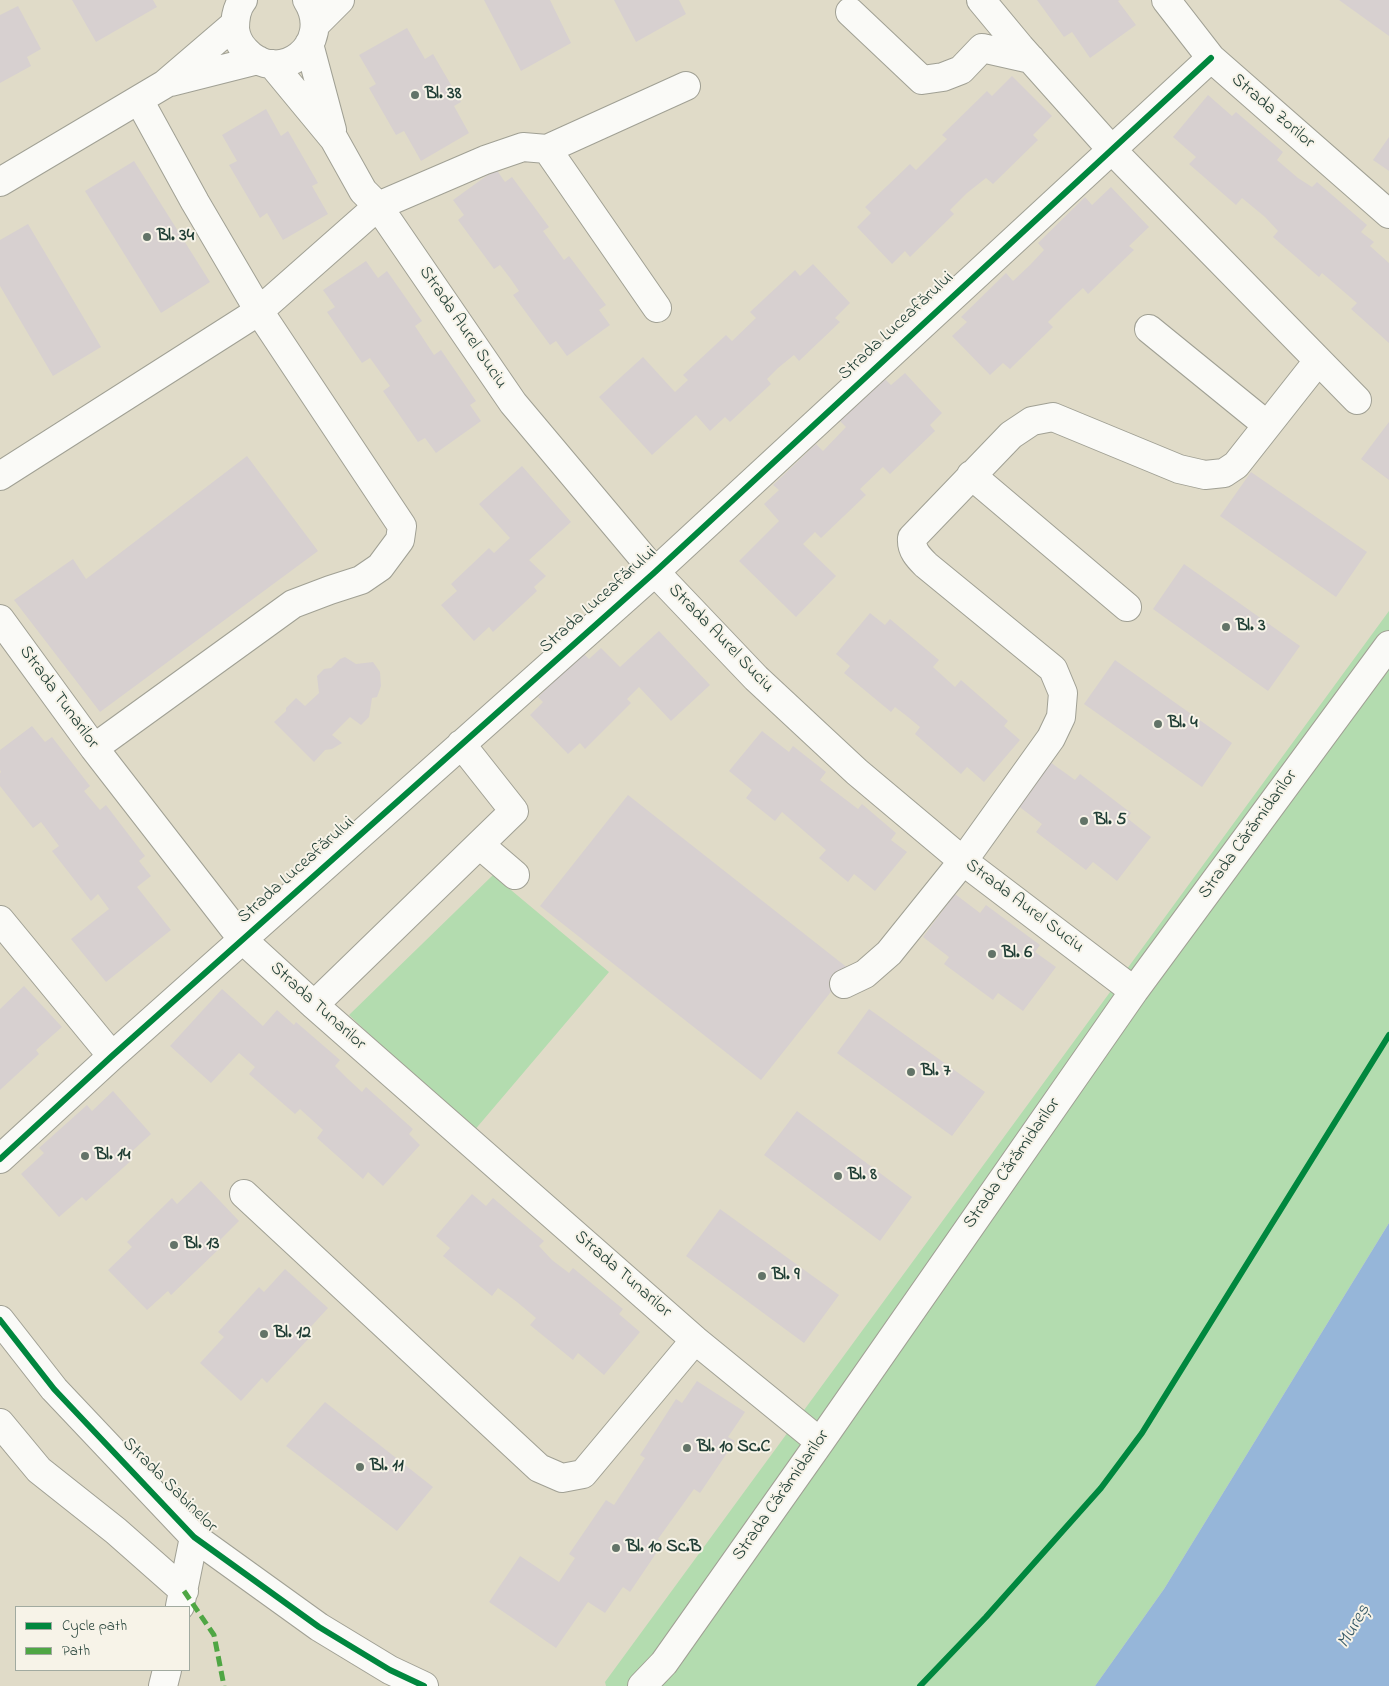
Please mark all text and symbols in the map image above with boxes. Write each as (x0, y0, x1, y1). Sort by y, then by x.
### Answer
street label: Strada Zorilor (1226, 70, 1318, 154)
place label: Bl. 38 (425, 84, 461, 106)
marker: Bl. 38 (409, 89, 421, 101)
place label: Bl. 34 (157, 226, 194, 248)
marker: Bl. 34 (141, 231, 153, 243)
street label: Strada Aurel Suciu (413, 263, 511, 393)
street label: Strada Luceafărului (835, 268, 959, 386)
street label: Strada Luceafărului (536, 543, 662, 659)
street label: Strada Aurel Suciu (663, 580, 777, 698)
place label: Bl. 3 (1236, 616, 1266, 638)
marker: Bl. 3 (1220, 621, 1232, 633)
street label: Strada Tunarilor (13, 642, 103, 754)
place label: Bl. 4 (1168, 713, 1198, 735)
marker: Bl. 4 (1152, 718, 1164, 730)
street label: Strada Cărămidarilor (1195, 766, 1303, 904)
place label: Bl. 5 (1094, 810, 1127, 832)
street label: Strada Luceafărului (234, 813, 360, 929)
marker: Bl. 5 (1078, 815, 1090, 827)
street label: Strada Aurel Suciu (960, 855, 1088, 959)
place label: Bl. 6 (1002, 943, 1032, 965)
marker: Bl. 6 (986, 948, 998, 960)
street label: Strada Tunarilor (264, 958, 370, 1056)
place label: Bl. 7 (921, 1061, 951, 1083)
marker: Bl. 7 (905, 1066, 917, 1078)
street label: Strada Cărămidarilor (960, 1094, 1066, 1234)
place label: Bl. 14 (95, 1145, 130, 1167)
marker: Bl. 14 (79, 1150, 91, 1162)
place label: Bl. 8 (848, 1165, 877, 1187)
marker: Bl. 8 (832, 1170, 844, 1182)
street label: Strada Tunarilor (569, 1227, 675, 1323)
place label: Bl. 13 (184, 1234, 219, 1256)
marker: Bl. 13 (168, 1239, 180, 1251)
place label: Bl. 9 (772, 1265, 800, 1287)
marker: Bl. 9 (756, 1270, 768, 1282)
place label: Bl. 12 (274, 1323, 311, 1345)
marker: Bl. 12 (258, 1328, 270, 1340)
street label: Strada Cărămidarilor (729, 1426, 835, 1566)
street label: Strada Sabinelor (117, 1434, 221, 1538)
place label: Bl. 10 Sc.C (697, 1437, 770, 1459)
marker: Bl. 10 Sc.C (681, 1442, 693, 1454)
place label: Bl. 11 (370, 1456, 404, 1478)
marker: Bl. 11 (354, 1461, 366, 1473)
place label: Bl. 10 Sc.B (626, 1537, 702, 1559)
marker: Bl. 10 Sc.B (610, 1542, 622, 1554)
water label: Mureș (1334, 1601, 1376, 1653)
legend (15, 1606, 190, 1671)
text: Cycle path (62, 1615, 127, 1637)
text: Path (62, 1640, 90, 1662)

